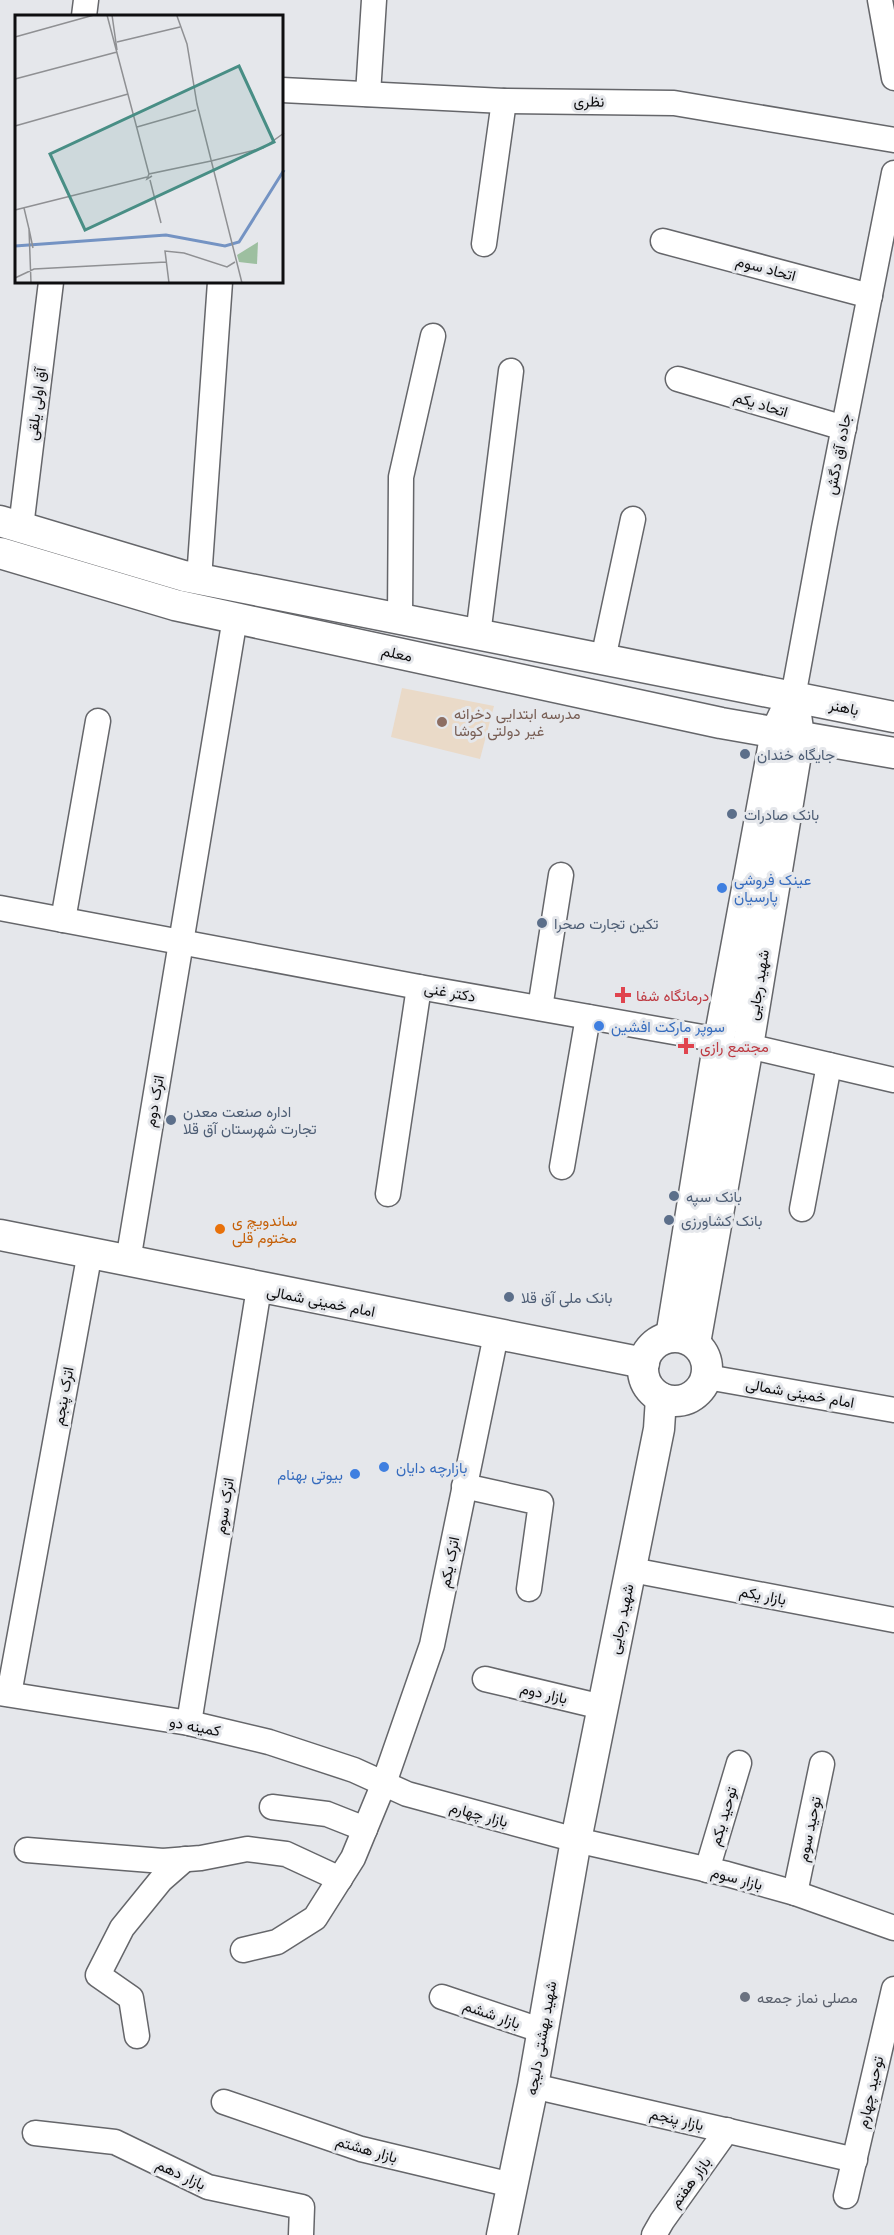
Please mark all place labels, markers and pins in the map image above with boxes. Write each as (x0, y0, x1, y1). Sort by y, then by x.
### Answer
place label: مدرسه ابتدایی دخرانه غیر دولتی کوشا (454, 705, 581, 741)
marker: مدرسه ابتدایی دخرانه غیر دولتی کوشا (435, 715, 449, 729)
place label: جایگاه خندان (757, 746, 835, 764)
marker: جایگاه خندان (738, 747, 752, 761)
place label: بانک صادرات (744, 806, 819, 824)
marker: بانک صادرات (725, 807, 739, 821)
place label: عینک فروشی پارسیان (734, 871, 811, 907)
marker: عینک فروشی پارسیان (715, 881, 729, 895)
place label: تکین تجارت صحرا (554, 915, 659, 934)
marker: تکین تجارت صحرا (535, 916, 549, 930)
marker: درمانگاه شفا (614, 986, 632, 1004)
place label: درمانگاه شفا (636, 987, 709, 1005)
place label: سوپر مارکت افشین (611, 1018, 725, 1037)
marker: سوپر مارکت افشین (592, 1019, 606, 1033)
marker: مجتمع رازی (677, 1037, 695, 1055)
place label: مجتمع رازی (700, 1038, 769, 1058)
place label: اداره صنعت معدن تجارت شهرستان آق قلا (183, 1103, 317, 1138)
marker: اداره صنعت معدن تجارت شهرستان آق قلا (164, 1113, 178, 1127)
place label: بانک سپه (686, 1188, 742, 1207)
marker: بانک سپه (667, 1189, 681, 1203)
place label: ساندویچ ی مختوم قلی (232, 1212, 297, 1248)
place label: بانک کشاورزی (681, 1212, 762, 1231)
marker: بانک کشاورزی (662, 1213, 676, 1227)
marker: ساندویچ ی مختوم قلی (213, 1222, 227, 1236)
place label: بانک ملی آق قلا (521, 1289, 613, 1308)
marker: بانک ملی آق قلا (502, 1290, 516, 1304)
place label: بازارچه دایان (396, 1459, 467, 1478)
marker: بازارچه دایان (377, 1460, 391, 1474)
place label: بیوتی بهنام (277, 1466, 343, 1485)
marker: بیوتی بهنام (348, 1467, 362, 1481)
place label: مصلی نماز جمعه (757, 1989, 858, 2008)
marker: مصلی نماز جمعه (738, 1990, 752, 2004)

